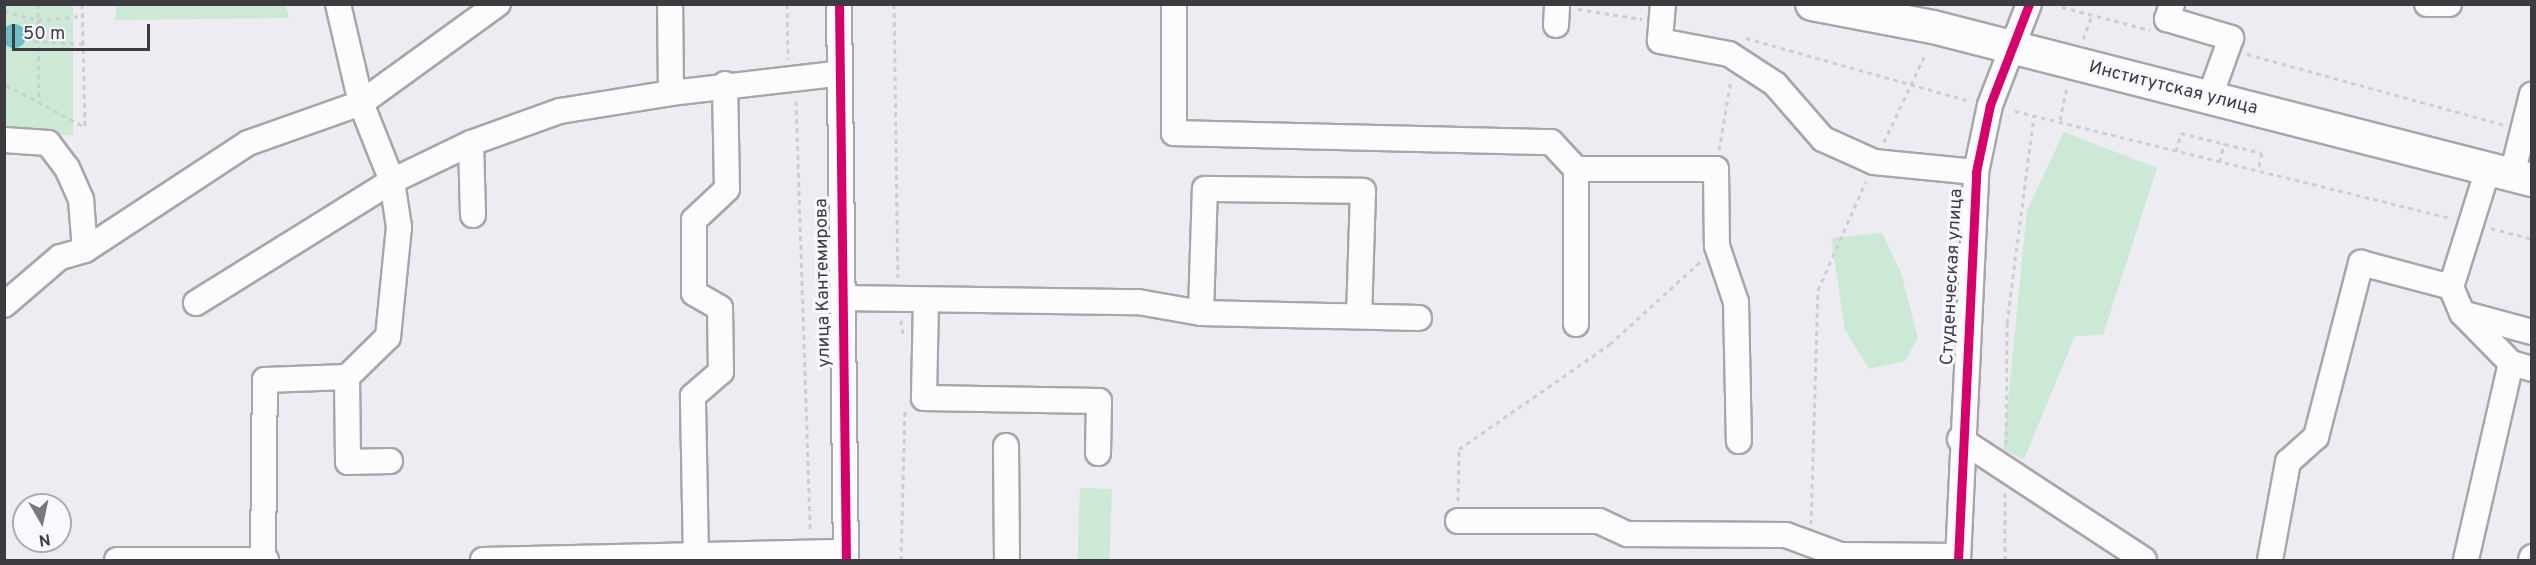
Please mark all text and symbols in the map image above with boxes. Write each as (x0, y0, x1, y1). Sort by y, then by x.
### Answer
scale bar (15, 12, 153, 50)
text: 50 m (23, 23, 65, 46)
street label: Институтская улица (2086, 58, 2260, 120)
street label: Студенческая улица (1938, 188, 1968, 366)
street label: улица Кантемирова (812, 198, 836, 368)
north arrow (12, 493, 72, 553)
text: N (37, 528, 52, 550)

